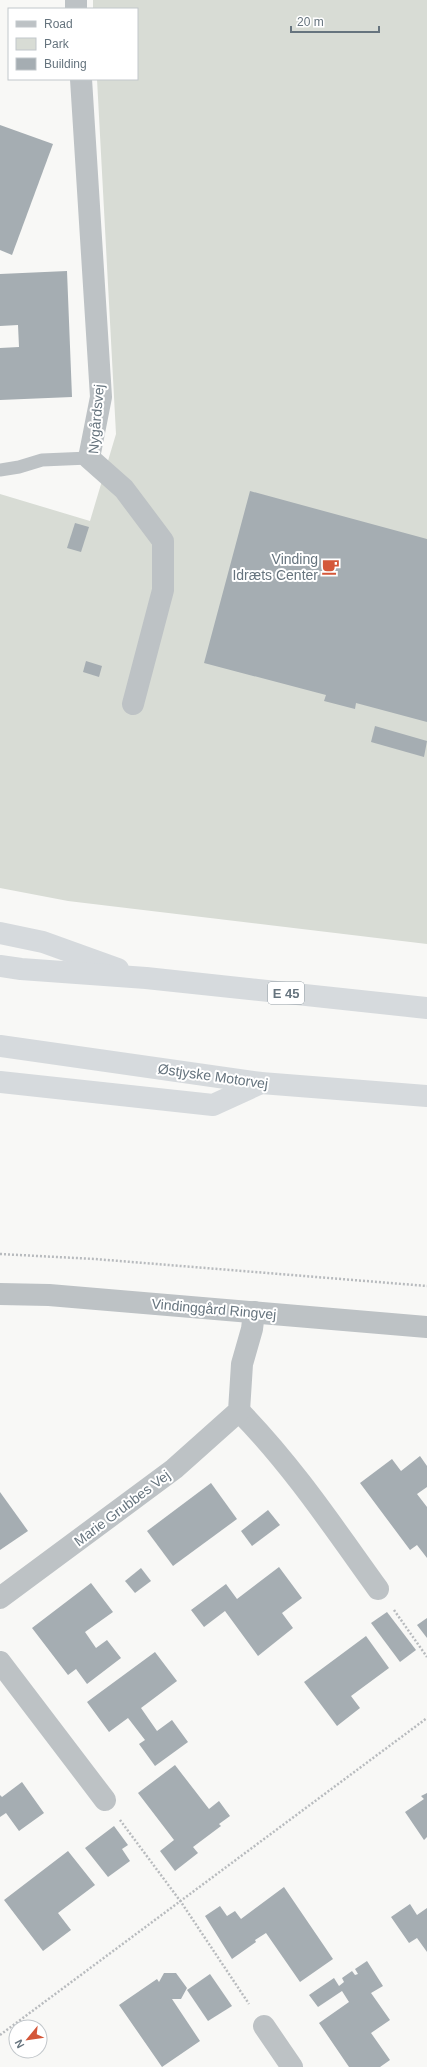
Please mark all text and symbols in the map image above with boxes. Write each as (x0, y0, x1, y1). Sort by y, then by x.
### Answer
legend (8, 8, 138, 80)
scale bar (291, 8, 379, 34)
text: 20 m (297, 15, 324, 29)
text: Road (44, 17, 73, 31)
text: Park (44, 37, 70, 51)
text: Building (44, 57, 87, 71)
street label: Nygårdsvej (85, 383, 107, 455)
place label: Vinding Idræts Center (232, 551, 318, 583)
cafe icon: Vinding Idræts Center (321, 557, 341, 577)
road number: E 45 (268, 982, 304, 1004)
street label: Østjyske Motorvej (157, 1060, 269, 1092)
street label: Vindinggård Ringvej (151, 1296, 277, 1322)
street label: Marie Grubbes Vej (71, 1467, 173, 1549)
north arrow (8, 2019, 48, 2059)
text: N (12, 2037, 26, 2050)

